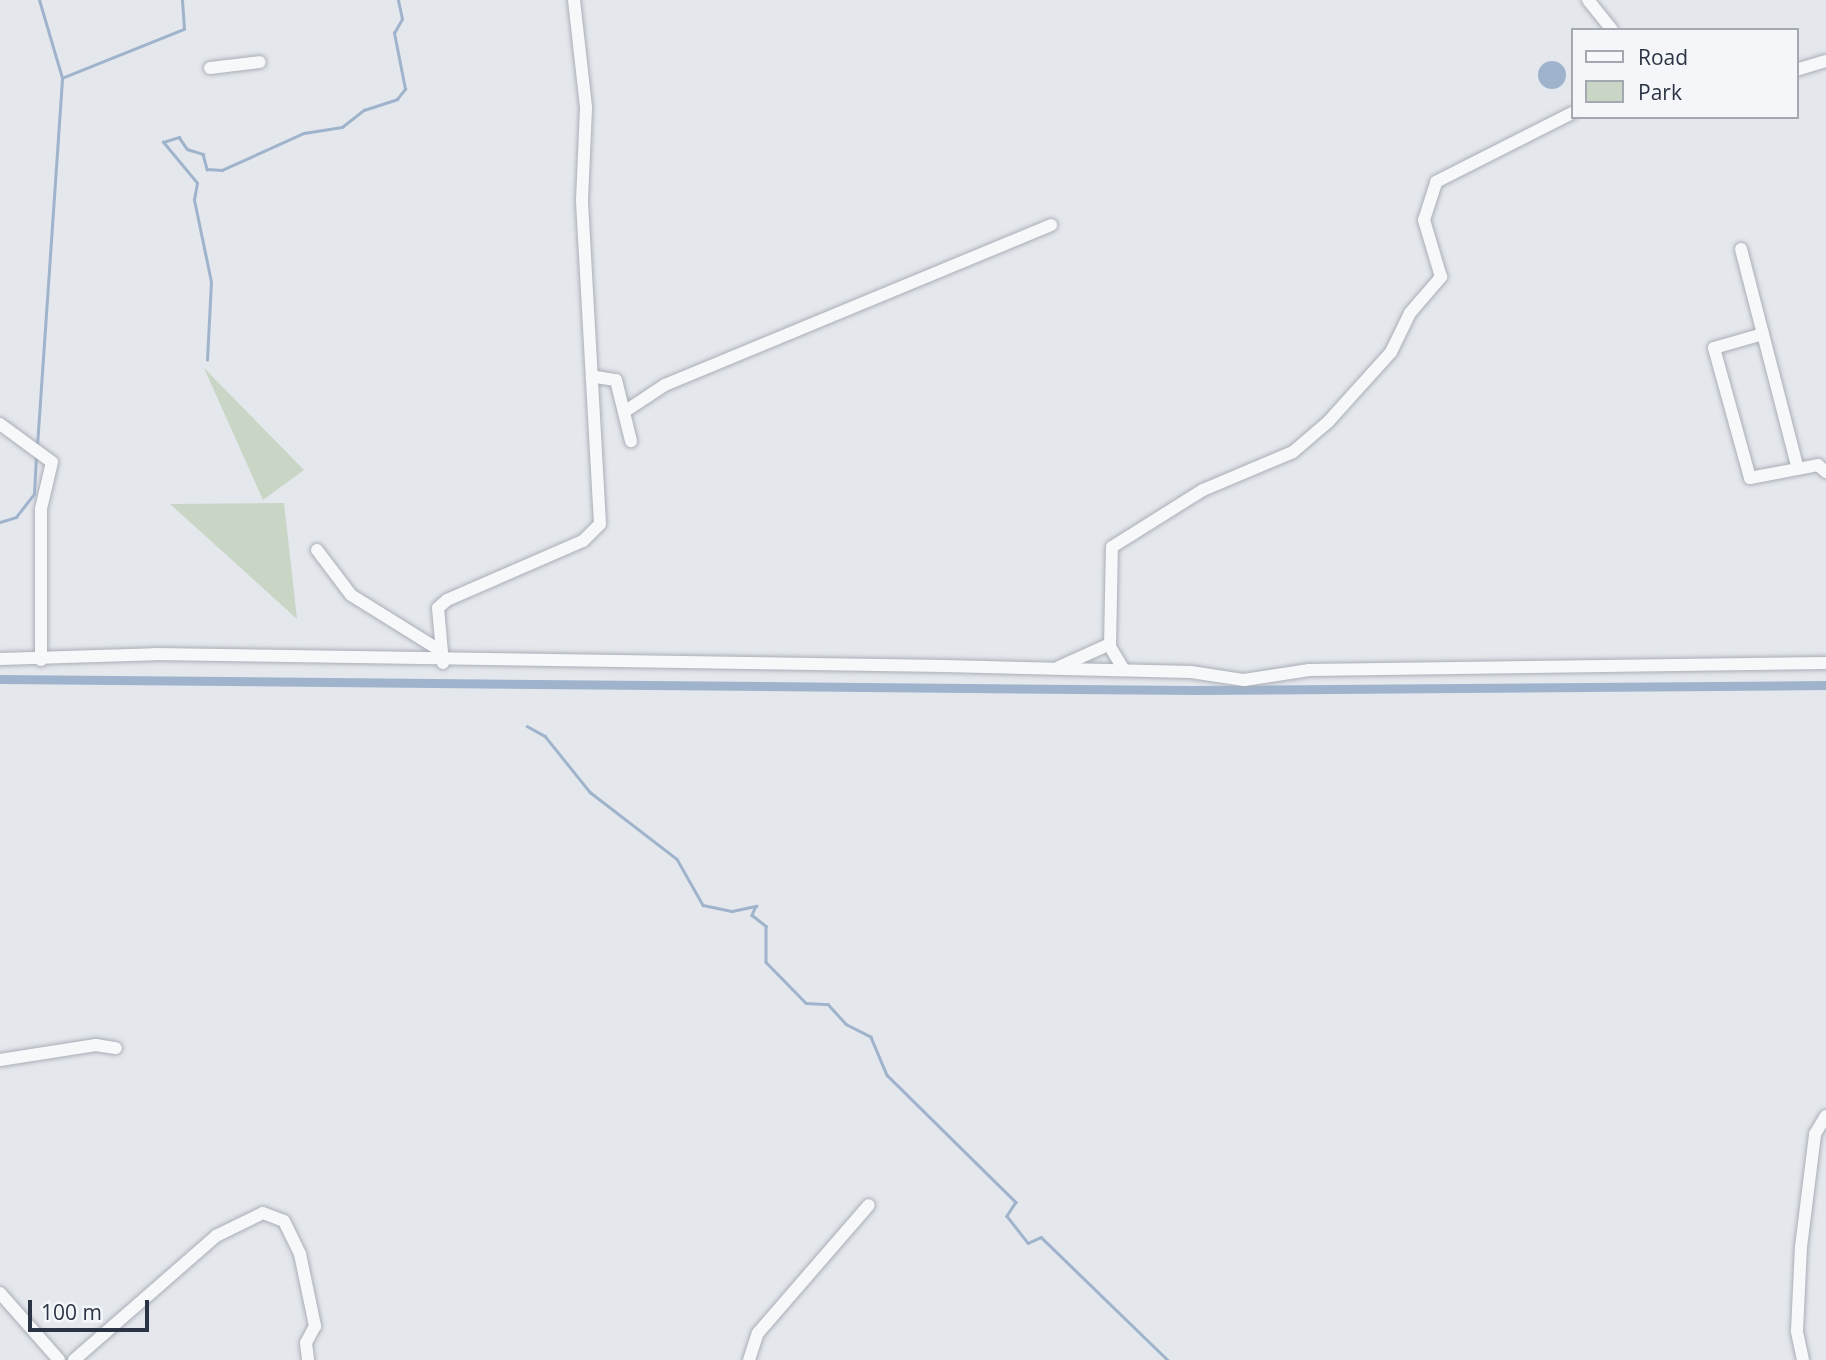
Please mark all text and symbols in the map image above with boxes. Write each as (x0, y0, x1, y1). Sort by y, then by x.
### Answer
legend (1570, 28, 1798, 119)
text: Road (1638, 43, 1688, 71)
text: Park (1638, 78, 1682, 106)
scale bar (32, 1286, 152, 1330)
text: 100 m (41, 1298, 102, 1326)

